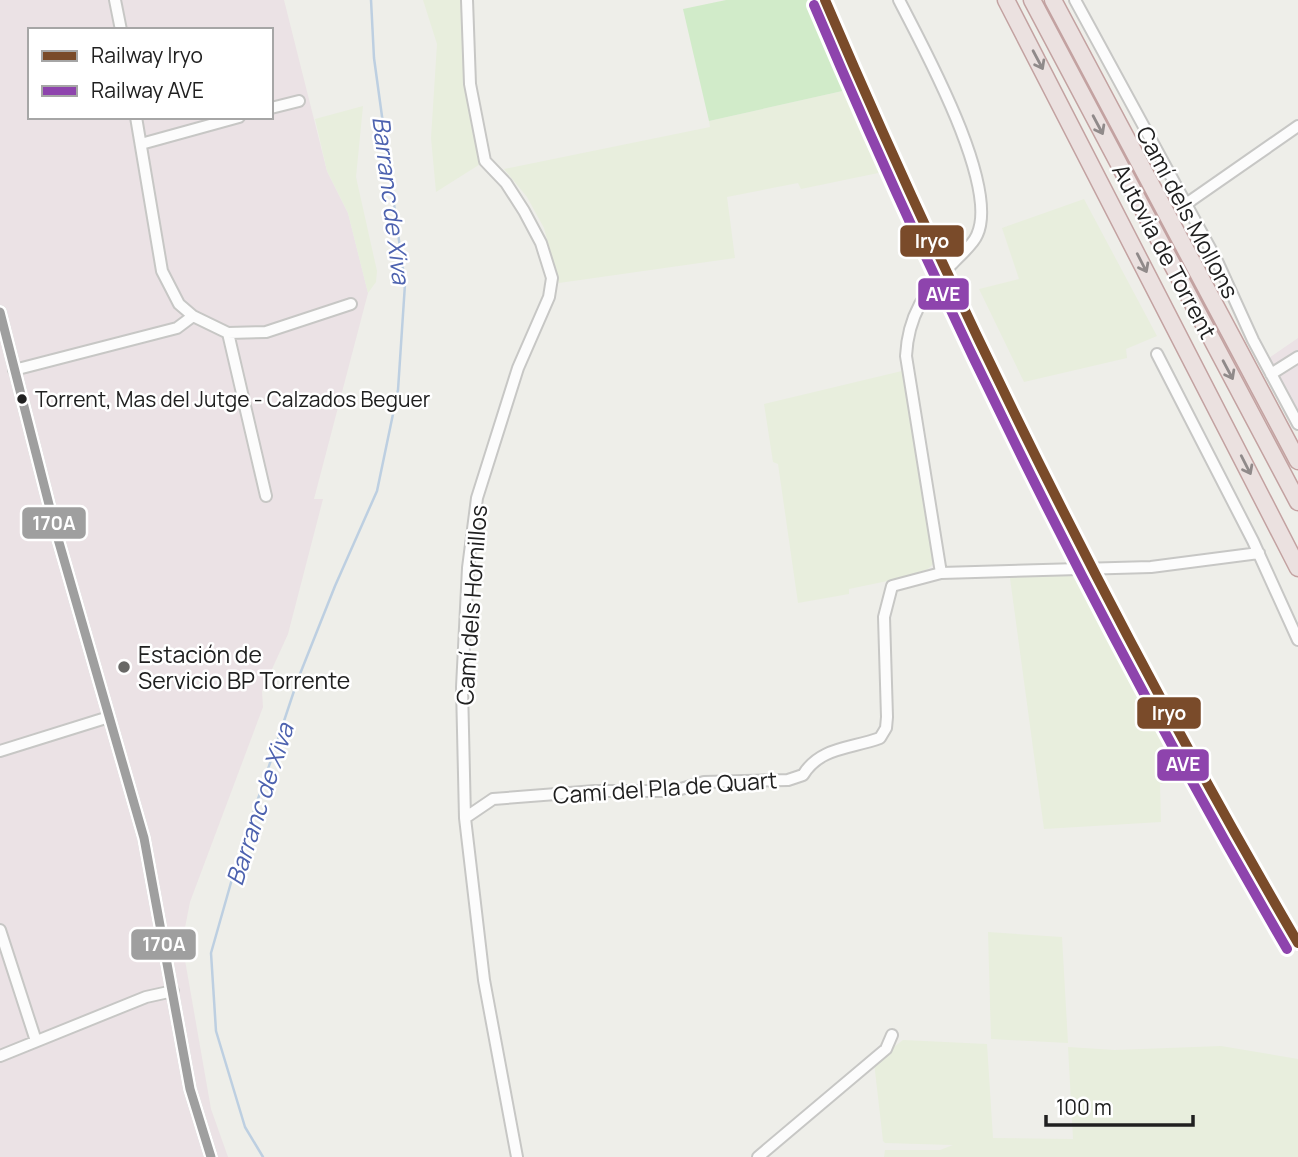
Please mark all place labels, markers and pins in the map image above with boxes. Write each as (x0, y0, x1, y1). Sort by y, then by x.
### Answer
place label: Torrent, Mas del Jutge - Calzados Beguer (35, 385, 431, 413)
marker: Torrent, Mas del Jutge - Calzados Beguer (15, 392, 29, 406)
place label: Estación de Servicio BP Torrente (138, 638, 350, 696)
marker: Estación de Servicio BP Torrente (116, 659, 132, 675)

